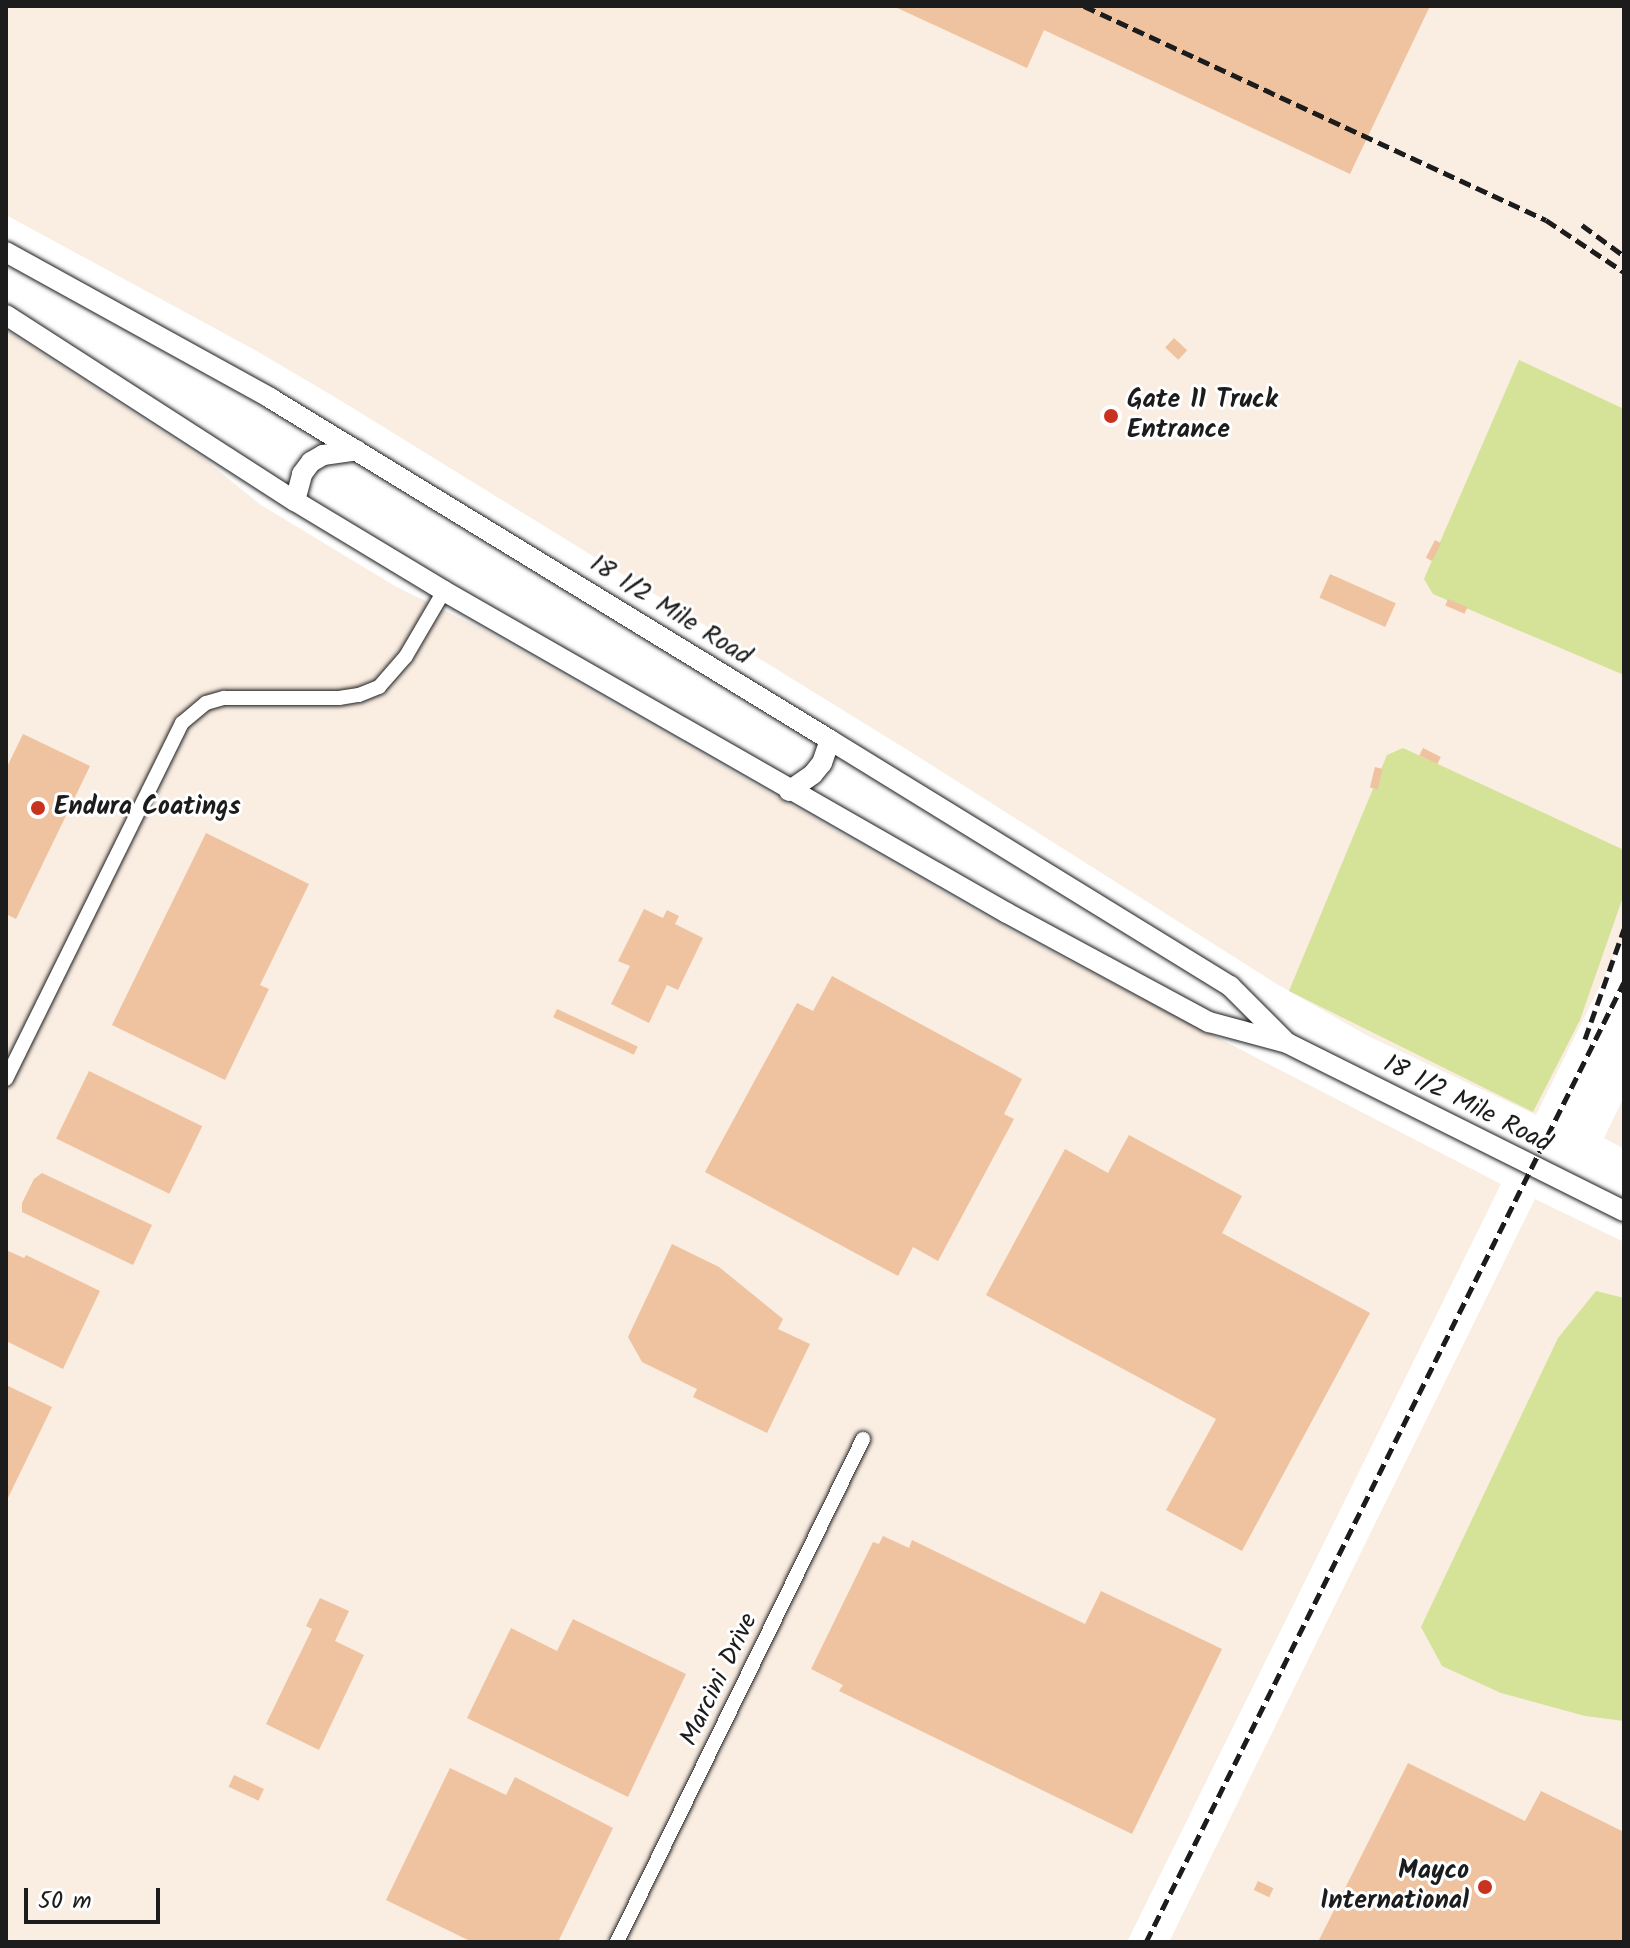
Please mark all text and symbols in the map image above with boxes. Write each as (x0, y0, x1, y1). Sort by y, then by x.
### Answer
place label: Gate 11 Truck Entrance (1127, 385, 1278, 446)
marker: Gate 11 Truck Entrance (1102, 407, 1120, 425)
street label: 18 1/2 Mile Road (584, 549, 756, 673)
place label: Endura Coatings (54, 792, 241, 824)
marker: Endura Coatings (29, 799, 47, 817)
street label: 18 1/2 Mile Road (1378, 1049, 1556, 1161)
street label: Marcini Drive (674, 1609, 766, 1751)
place label: Mayco International (1320, 1856, 1469, 1918)
scale bar (28, 1872, 164, 1922)
marker: Mayco International (1476, 1878, 1494, 1896)
text: 50 m (38, 1882, 92, 1921)

